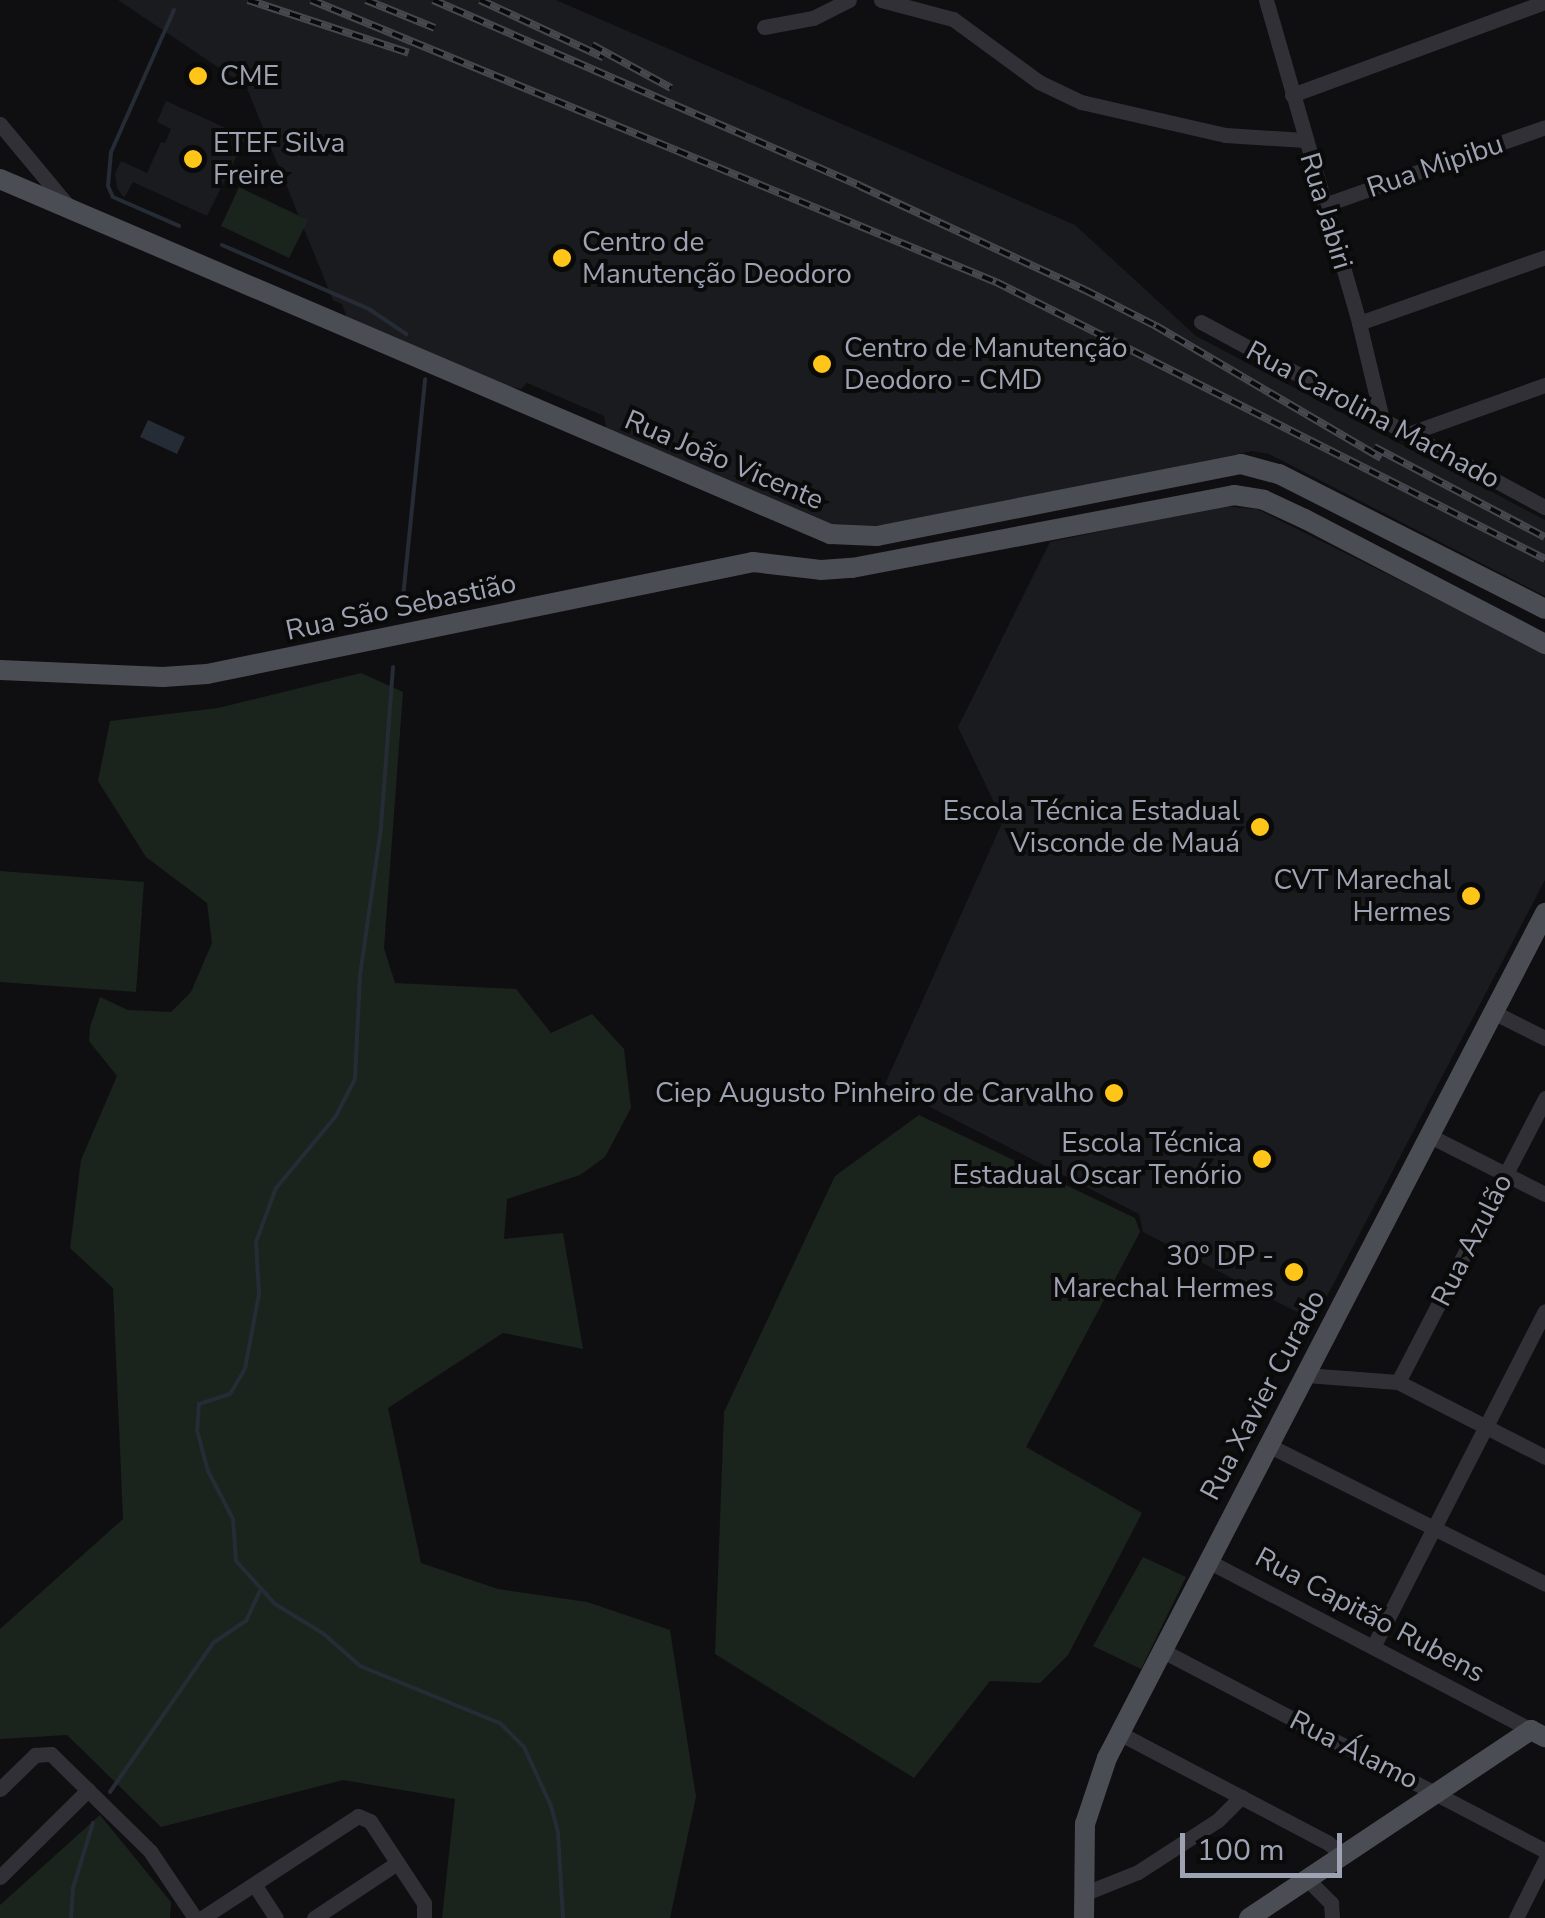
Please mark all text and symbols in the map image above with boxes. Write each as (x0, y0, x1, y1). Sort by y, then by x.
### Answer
place label: CME (220, 59, 279, 93)
marker: CME (185, 63, 211, 89)
place label: ETEF Silva Freire (213, 126, 345, 192)
street label: Rua Mipibu (1363, 127, 1507, 205)
marker: ETEF Silva Freire (182, 148, 204, 170)
street label: Rua Jabiri (1292, 149, 1360, 273)
place label: Centro de Manutenção Deodoro (582, 225, 852, 291)
marker: Centro de Manutenção Deodoro (551, 247, 573, 269)
place label: Centro de Manutenção Deodoro - CMD (844, 331, 1128, 397)
street label: Rua Carolina Machado (1241, 334, 1505, 496)
marker: Centro de Manutenção Deodoro - CMD (809, 351, 835, 377)
street label: Rua João Vicente (620, 403, 828, 517)
street label: Rua São Sebastião (283, 566, 519, 648)
place label: Escola Técnica Estadual Visconde de Mauá (943, 794, 1240, 860)
marker: Escola Técnica Estadual Visconde de Mauá (1249, 816, 1271, 838)
place label: CVT Marechal Hermes (1273, 863, 1451, 929)
marker: CVT Marechal Hermes (1460, 885, 1482, 907)
place label: Ciep Augusto Pinheiro de Carvalho (655, 1076, 1094, 1110)
marker: Ciep Augusto Pinheiro de Carvalho (1103, 1082, 1125, 1104)
place label: Escola Técnica Estadual Oscar Tenório (953, 1126, 1242, 1192)
marker: Escola Técnica Estadual Oscar Tenório (1251, 1148, 1273, 1170)
street label: Rua Azulão (1424, 1168, 1520, 1312)
place label: 30º DP - Marechal Hermes (1053, 1239, 1274, 1305)
marker: 30º DP - Marechal Hermes (1283, 1261, 1305, 1283)
street label: Rua Xavier Curado (1193, 1284, 1333, 1506)
street label: Rua Capitão Rubens (1250, 1540, 1490, 1690)
street label: Rua Álamo (1284, 1703, 1424, 1797)
scale bar (1185, 1813, 1348, 1875)
text: 100 m (1197, 1830, 1284, 1871)

